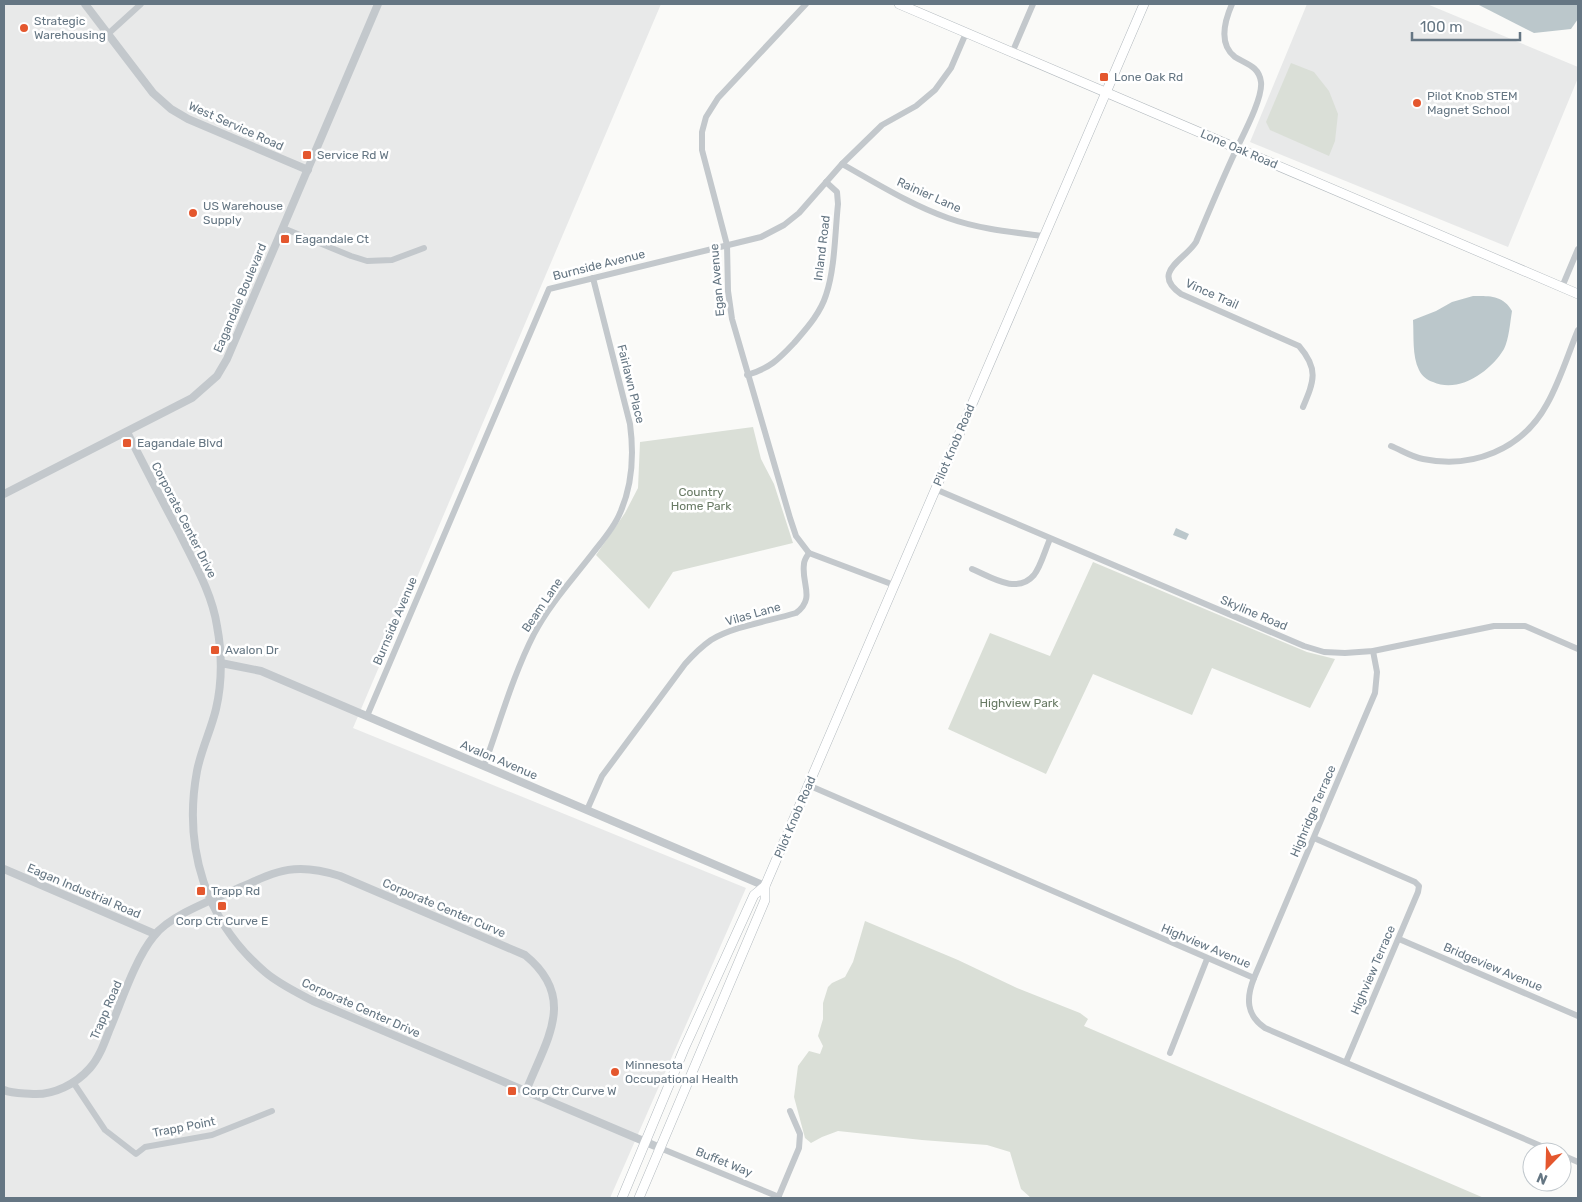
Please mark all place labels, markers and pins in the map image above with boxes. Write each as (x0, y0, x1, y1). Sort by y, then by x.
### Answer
place label: Strategic Warehousing (34, 14, 106, 42)
marker: Strategic Warehousing (18, 22, 30, 34)
place label: Lone Oak Rd (1114, 70, 1183, 84)
marker: Lone Oak Rd (1098, 71, 1110, 83)
place label: Pilot Knob STEM Magnet School (1427, 89, 1518, 117)
marker: Pilot Knob STEM Magnet School (1411, 97, 1423, 109)
place label: Service Rd W (317, 148, 389, 162)
marker: Service Rd W (301, 149, 313, 161)
place label: US Warehouse Supply (203, 199, 283, 227)
marker: US Warehouse Supply (187, 207, 199, 219)
place label: Eagandale Ct (295, 232, 369, 246)
marker: Eagandale Ct (279, 233, 291, 245)
place label: Eagandale Blvd (137, 436, 223, 450)
marker: Eagandale Blvd (121, 437, 133, 449)
place label: Avalon Dr (225, 643, 279, 657)
marker: Avalon Dr (209, 644, 221, 656)
place label: Trapp Rd (211, 884, 260, 898)
marker: Trapp Rd (195, 885, 207, 897)
marker: Corp Ctr Curve E (216, 900, 228, 912)
place label: Corp Ctr Curve E (176, 914, 268, 928)
place label: Minnesota Occupational Health (625, 1058, 738, 1086)
marker: Minnesota Occupational Health (609, 1066, 621, 1078)
place label: Corp Ctr Curve W (522, 1084, 617, 1098)
marker: Corp Ctr Curve W (506, 1085, 518, 1097)

